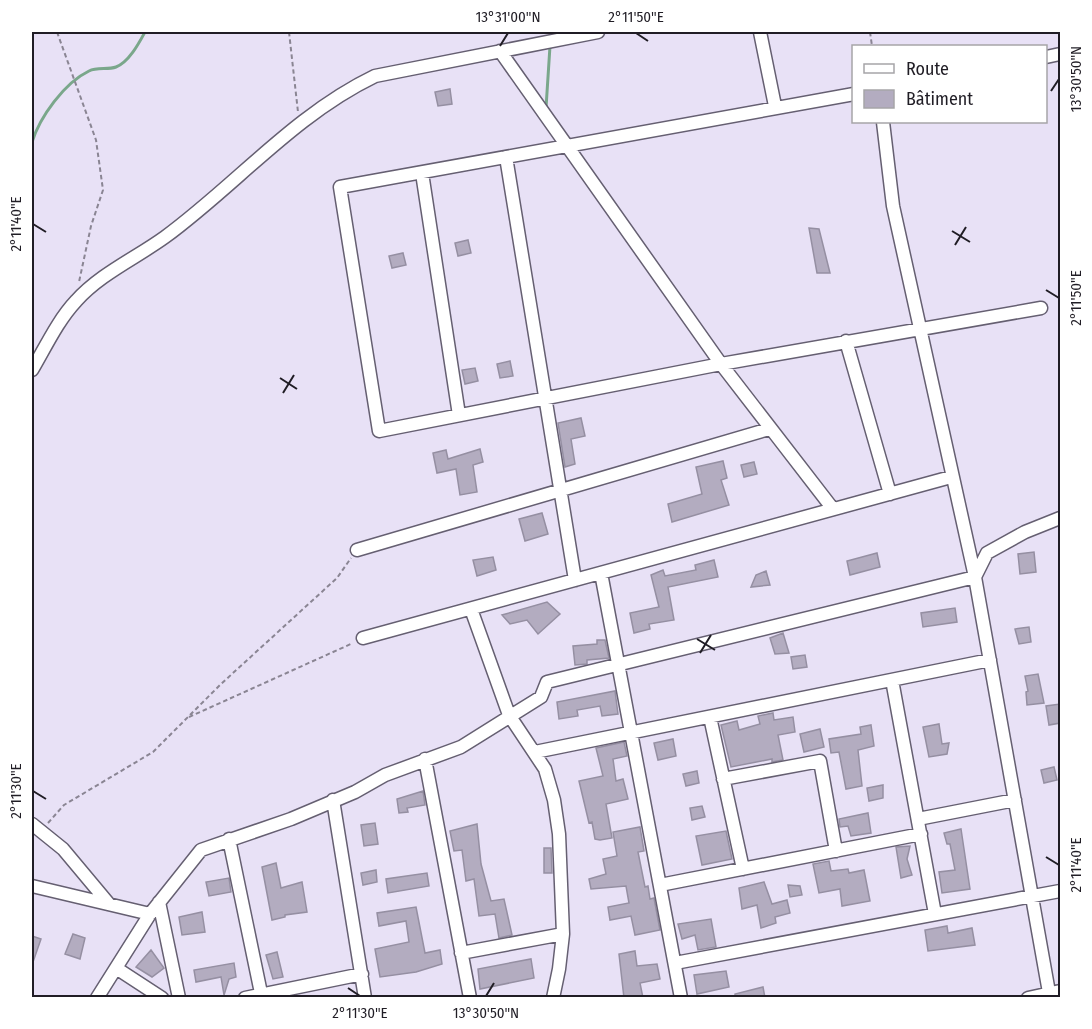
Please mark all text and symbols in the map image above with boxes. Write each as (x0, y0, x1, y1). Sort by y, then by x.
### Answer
text: 13°31'00"N (475, 8, 541, 26)
text: 2°11'50"E (608, 8, 664, 26)
legend (852, 45, 1047, 123)
text: 13°30'50"N (1067, 46, 1085, 112)
text: Route (906, 58, 949, 80)
text: Bâtiment (906, 88, 973, 110)
text: 2°11'40"E (7, 196, 25, 252)
text: 2°11'50"E (1067, 270, 1085, 326)
text: 2°11'30"E (7, 763, 25, 819)
text: 2°11'40"E (1067, 837, 1085, 893)
text: 2°11'30"E (332, 1004, 388, 1022)
text: 13°30'50"N (453, 1004, 519, 1022)

